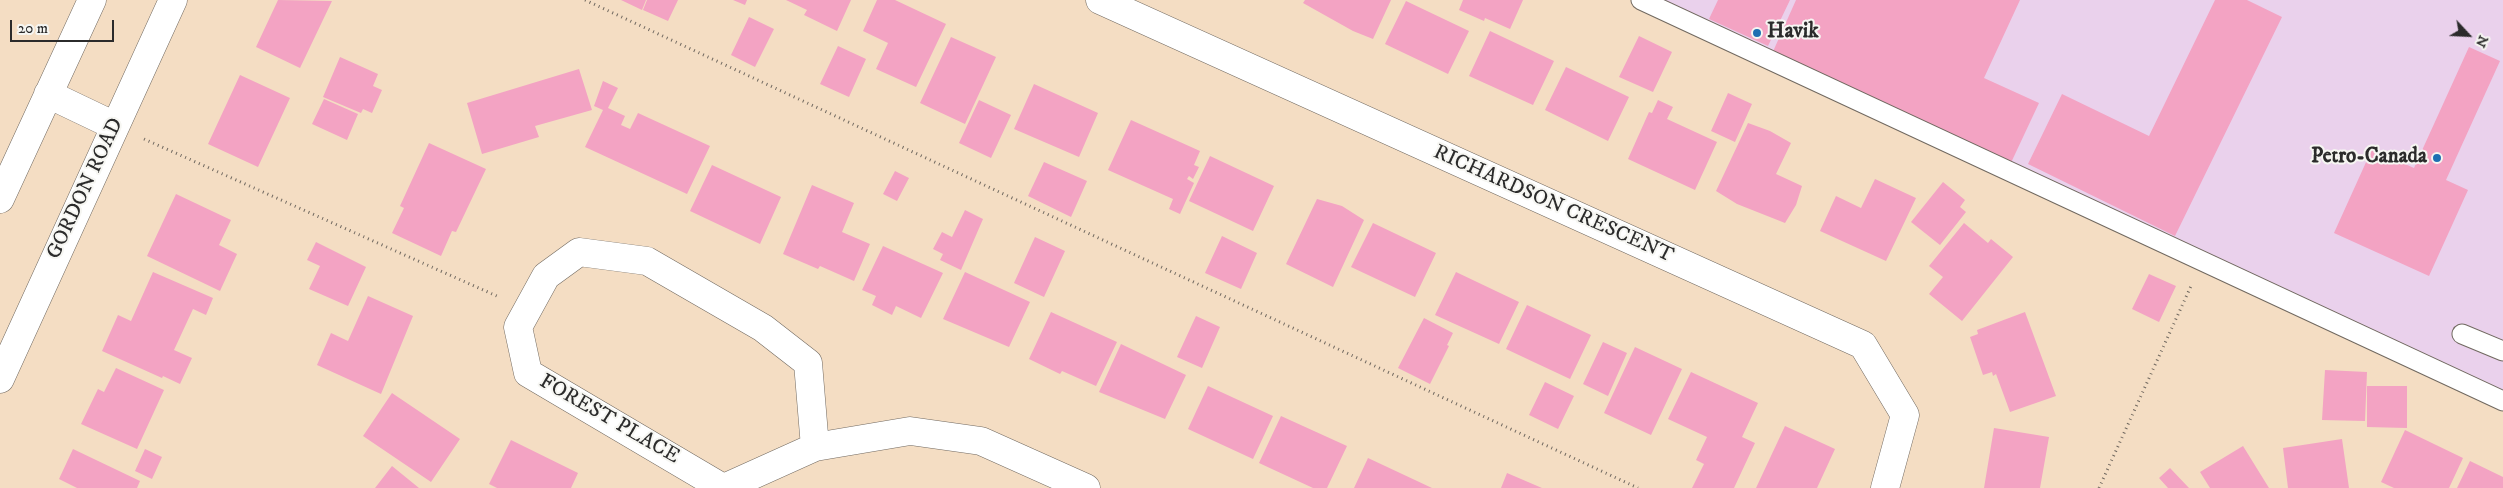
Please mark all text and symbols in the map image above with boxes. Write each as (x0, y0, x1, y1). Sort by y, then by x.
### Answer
scale bar (12, 10, 116, 42)
north arrow (2443, 10, 2493, 60)
text: 20 m (18, 19, 48, 38)
place label: Havik (1767, 20, 1819, 46)
marker: Havik (1751, 27, 1763, 39)
text: N (2471, 32, 2492, 50)
street label: GORDON ROAD (42, 114, 130, 264)
street label: RICHARDSON CRESCENT (1429, 141, 1677, 269)
place label: Petro-Canada (2311, 145, 2427, 171)
marker: Petro-Canada (2431, 152, 2443, 164)
street label: FOREST PLACE (535, 370, 683, 470)

